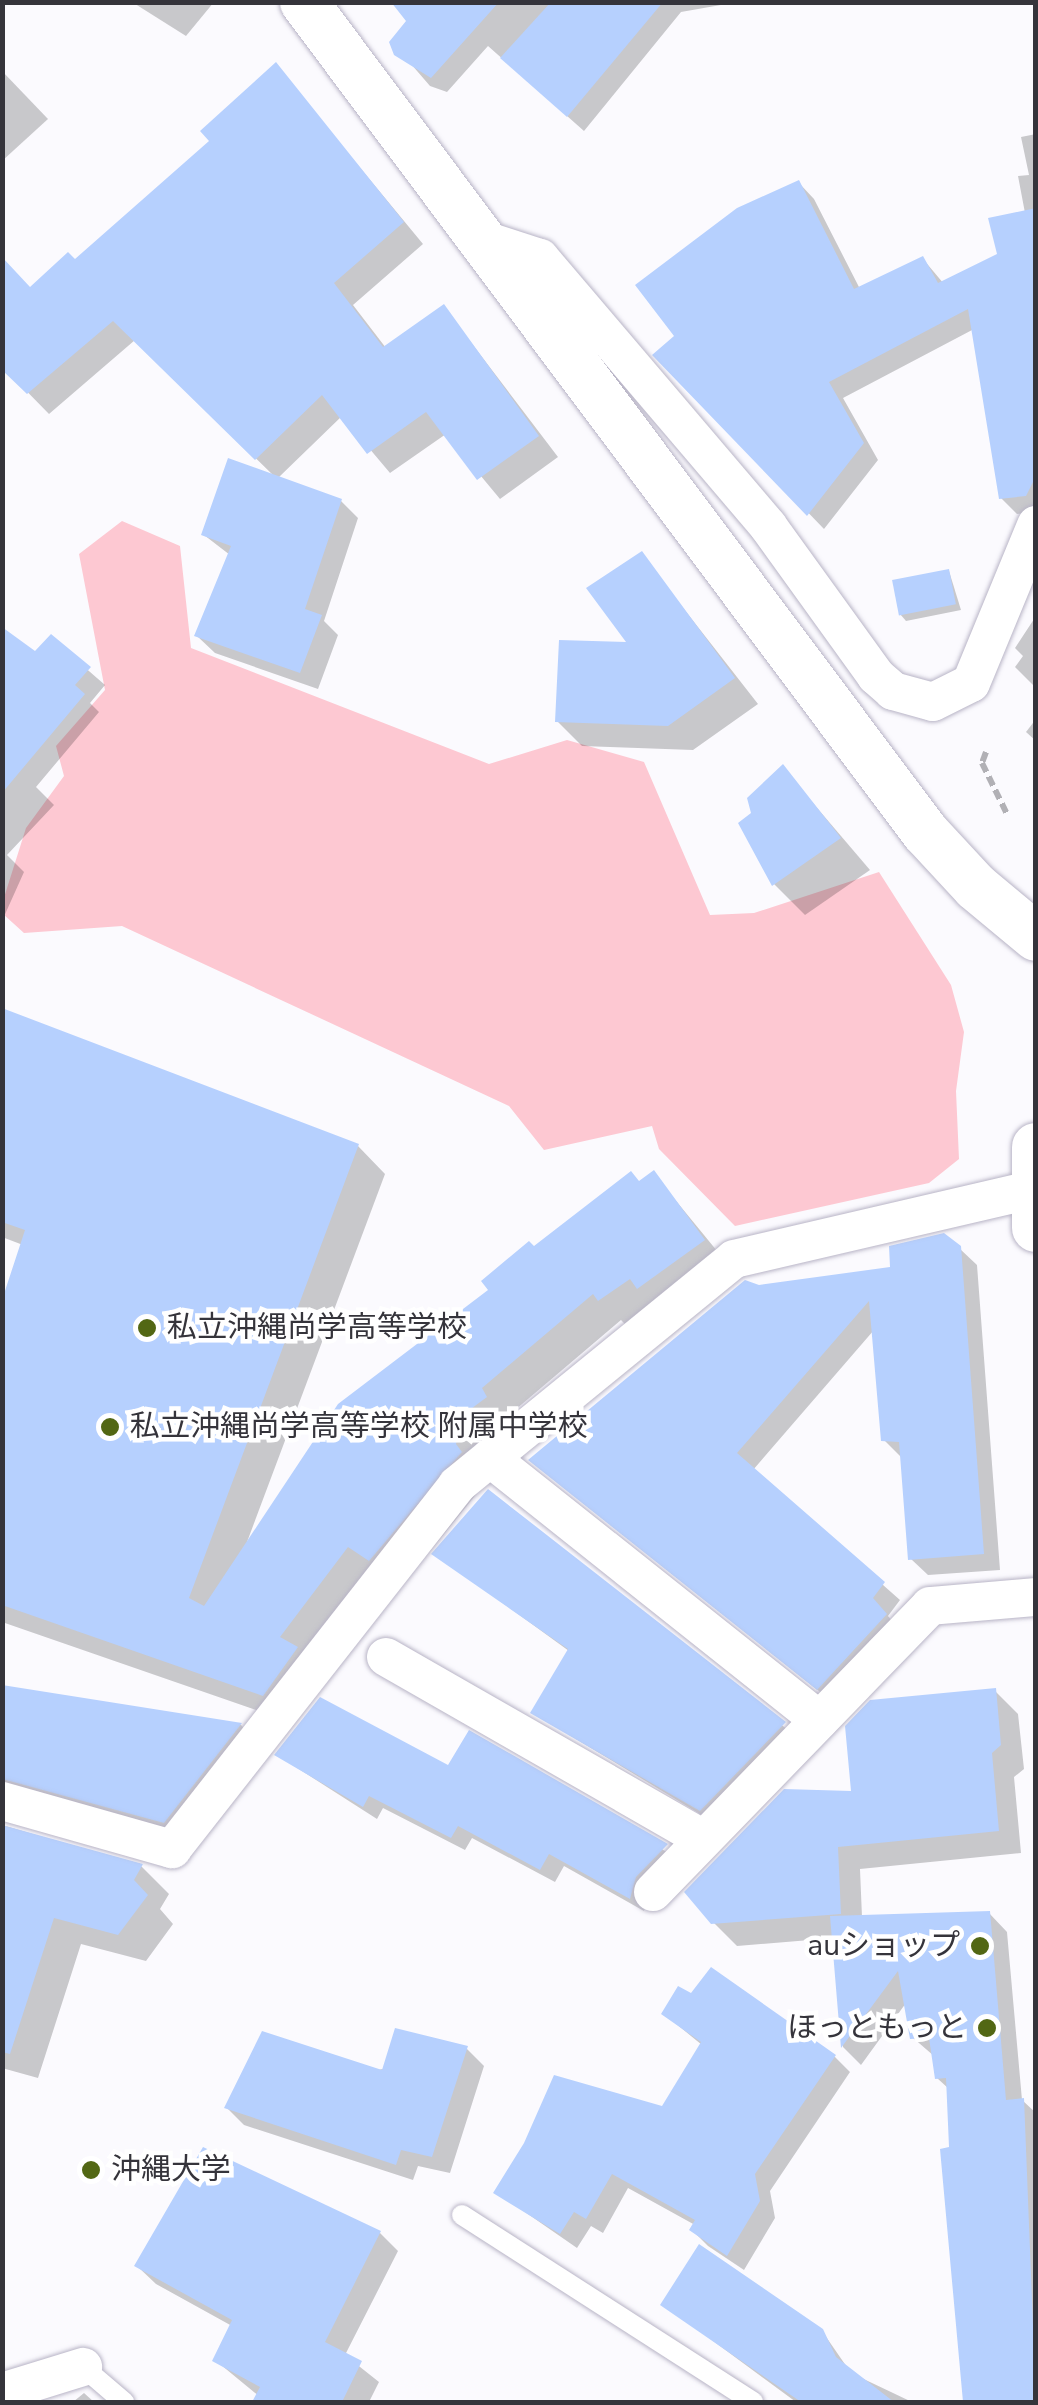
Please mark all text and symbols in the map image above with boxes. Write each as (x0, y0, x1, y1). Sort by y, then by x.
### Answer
place label: 私立沖縄尚学高等学校 (167, 1310, 467, 1346)
marker: 私立沖縄尚学高等学校 (136, 1317, 158, 1339)
place label: 私立沖縄尚学高等学校 附属中学校 (130, 1409, 588, 1445)
marker: 私立沖縄尚学高等学校 附属中学校 (99, 1416, 121, 1438)
place label: auショップ (807, 1928, 960, 1964)
marker: auショップ (969, 1935, 991, 1957)
place label: ほっともっと (787, 2010, 967, 2046)
marker: ほっともっと (976, 2017, 998, 2039)
place label: 沖縄大学 (111, 2152, 231, 2188)
marker: 沖縄大学 (80, 2159, 102, 2181)

